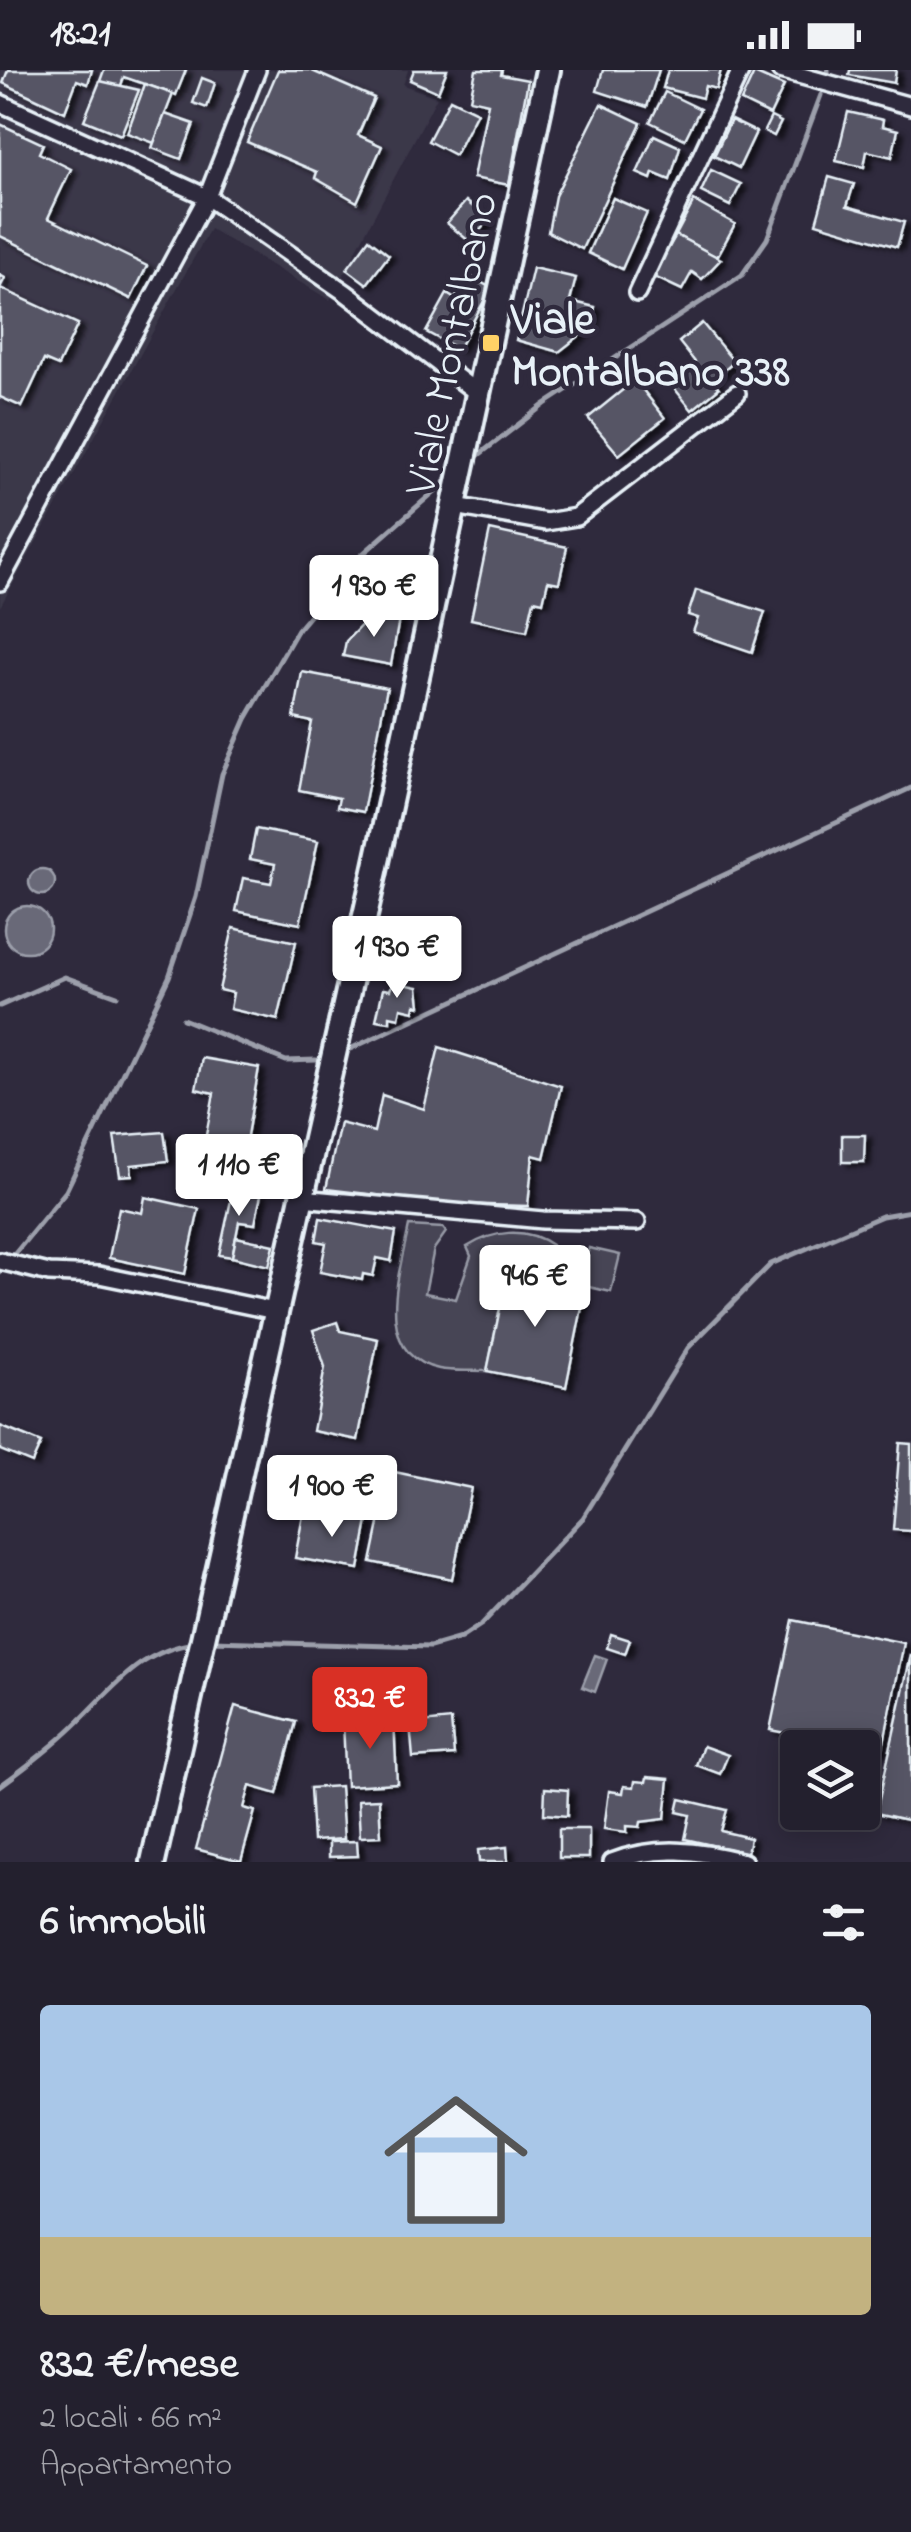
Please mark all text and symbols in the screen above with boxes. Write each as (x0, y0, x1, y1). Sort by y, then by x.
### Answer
text: 18:21 (50, 7, 111, 63)
street label: Viale Montalbano (389, 186, 518, 503)
place label: Viale Montalbano 338 (510, 289, 790, 407)
marker: Viale Montalbano 338 (480, 332, 502, 354)
pin: 1 930 € (282, 555, 466, 640)
text: 1 930 € (331, 564, 417, 611)
pin: 1 930 € (305, 916, 489, 1001)
text: 1 930 € (354, 925, 440, 972)
pin: 1 110 € (147, 1134, 331, 1219)
text: 1 110 € (198, 1143, 280, 1190)
pin: 946 € (465, 1245, 605, 1330)
text: 946 € (501, 1254, 569, 1301)
pin: 1 900 € (240, 1455, 424, 1540)
text: 1 900 € (289, 1464, 375, 1511)
pin: 832 € (300, 1667, 440, 1752)
text: 832 € (334, 1676, 406, 1723)
map controls (780, 1730, 880, 1830)
button: layers (780, 1730, 880, 1830)
text: 6 immobili (40, 1892, 207, 1953)
icon: filters (816, 1895, 871, 1950)
icon: home (366, 2070, 546, 2250)
text: 832 €/mese (40, 2335, 238, 2396)
text: 2 locali · 66 m² (40, 2396, 222, 2443)
text: Appartamento (40, 2443, 232, 2490)

